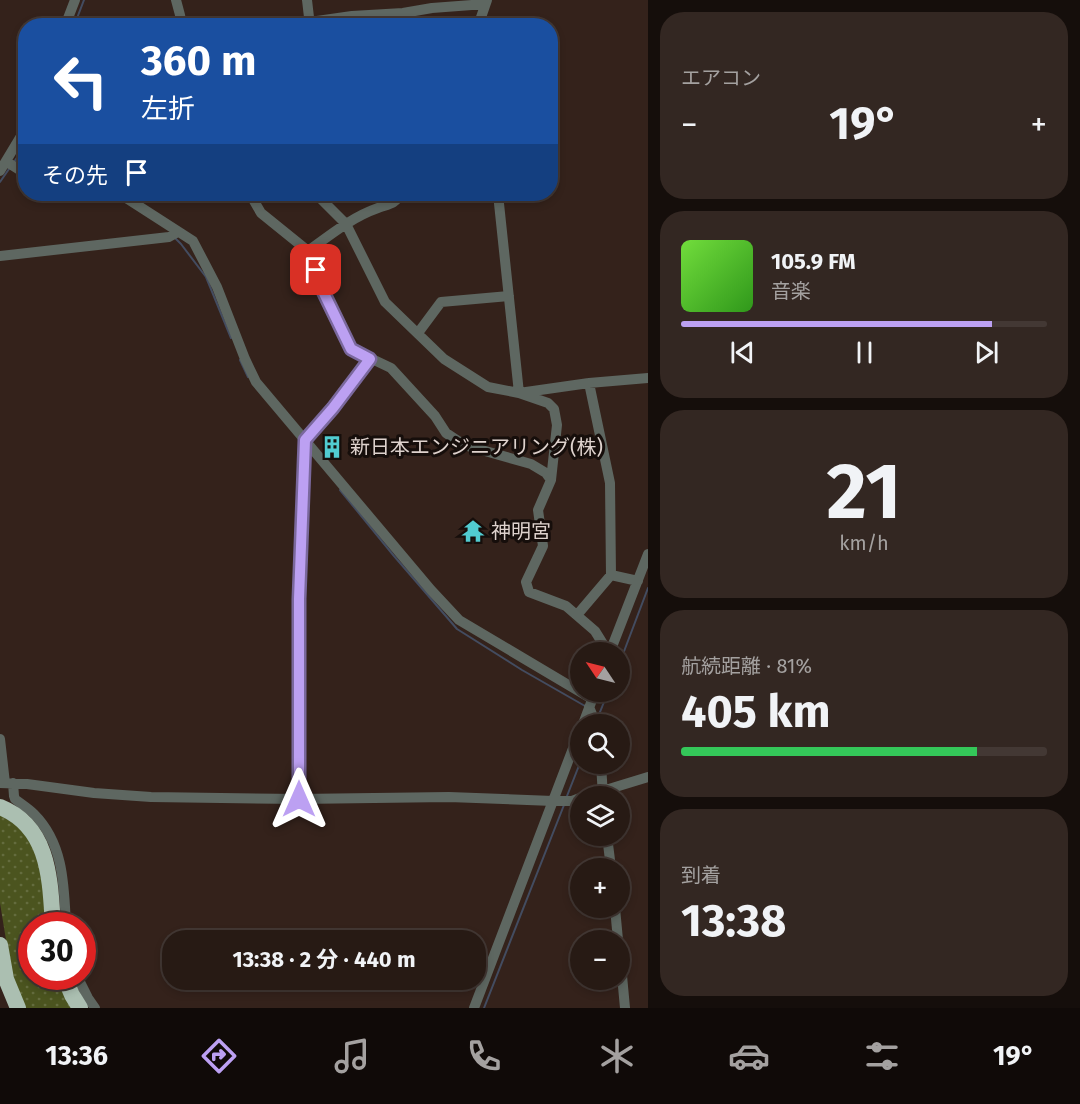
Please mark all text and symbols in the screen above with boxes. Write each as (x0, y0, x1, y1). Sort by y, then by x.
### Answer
text: 360 m (141, 36, 257, 86)
icon: left (42, 42, 120, 120)
text: エアコン (681, 66, 761, 90)
text: 左折 (141, 93, 195, 125)
text: 19° (829, 97, 899, 151)
text: − (681, 105, 698, 145)
text: + (1031, 105, 1047, 145)
icon: arrive (120, 156, 153, 189)
text: その先 (42, 162, 108, 189)
pin (290, 244, 341, 295)
text: 105.9 FM (771, 248, 856, 275)
icon: arrive (299, 253, 332, 286)
text: 音楽 (771, 279, 811, 303)
icon: previous (726, 336, 759, 369)
icon: pause (848, 336, 881, 369)
icon: next (970, 336, 1003, 369)
building icon: 新日本エンジニアリング(株) (319, 434, 345, 460)
place label: 新日本エンジニアリング(株) (350, 435, 603, 459)
text: 21 (827, 445, 901, 539)
temple icon: 神明宮 (460, 518, 486, 544)
place label: 神明宮 (491, 519, 551, 543)
text: km/h (839, 531, 889, 555)
north arrow (570, 642, 630, 702)
map controls (570, 642, 630, 990)
text: 航続距離 · 81% (681, 654, 812, 678)
text: 405 km (681, 685, 830, 739)
button: search (570, 714, 630, 774)
position arrow (267, 767, 331, 831)
button: layers (570, 786, 630, 846)
button: + (570, 858, 630, 918)
text: 到着 (681, 863, 721, 887)
text: 13:38 (681, 894, 786, 948)
speed limit sign: 30 (18, 912, 96, 990)
button: − (570, 930, 630, 990)
text: 13:38 · 2 分 · 440 m (232, 946, 416, 973)
icon: directions (198, 1035, 240, 1077)
icon: music (331, 1035, 373, 1077)
icon: phone (463, 1035, 505, 1077)
icon: climate (596, 1035, 638, 1077)
icon: car (728, 1035, 770, 1077)
icon: filters (861, 1035, 903, 1077)
text: 13:36 (45, 1040, 108, 1072)
text: 19° (993, 1040, 1035, 1072)

